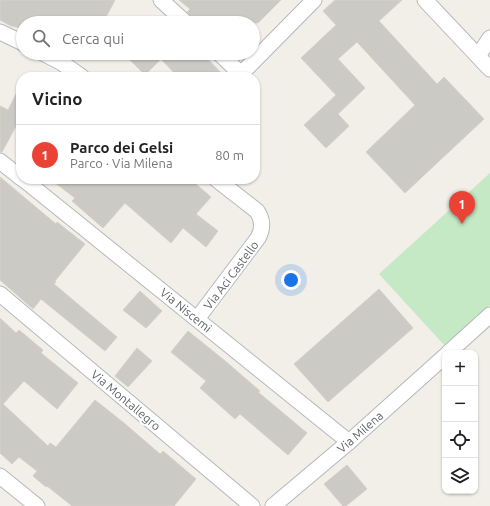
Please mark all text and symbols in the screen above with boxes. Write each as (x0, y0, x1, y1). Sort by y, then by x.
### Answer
search box (16, 16, 260, 60)
icon: search (30, 27, 52, 49)
text: Cerca qui (62, 30, 124, 47)
text: Vicino (32, 89, 82, 108)
text: Parco dei Gelsi (70, 139, 173, 156)
text: 1 (41, 148, 49, 162)
text: 80 m (215, 148, 244, 162)
text: Parco · Via Milena (70, 156, 173, 170)
pin: 1 (449, 191, 475, 224)
street label: Via Aci Castello (201, 238, 261, 312)
your location (281, 270, 301, 290)
street label: Via Niscemi (158, 285, 214, 335)
map controls (442, 350, 478, 494)
button: + (442, 350, 478, 386)
street label: Via Montallegro (89, 367, 163, 433)
button: − (442, 386, 478, 422)
street label: Via Milena (335, 409, 385, 455)
button: locate (442, 422, 478, 458)
button: layers (442, 458, 478, 494)

